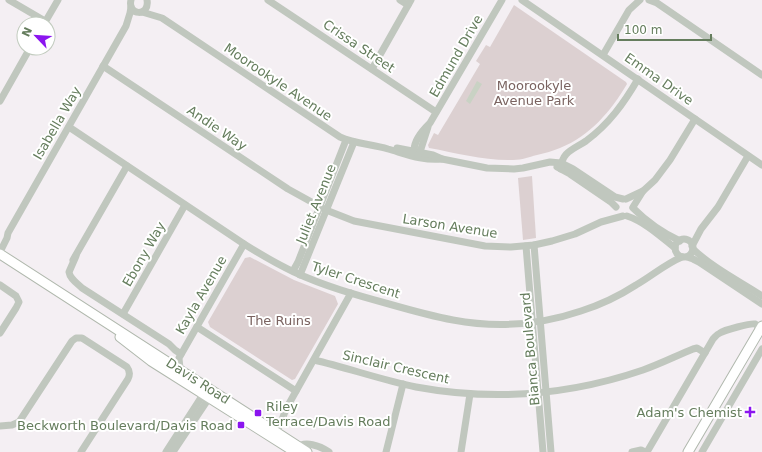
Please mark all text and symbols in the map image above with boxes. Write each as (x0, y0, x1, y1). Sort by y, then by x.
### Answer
street label: Edmund Drive (426, 12, 486, 100)
north arrow (16, 16, 56, 56)
scale bar (618, 16, 711, 42)
street label: Crissa Street (320, 17, 398, 75)
text: 100 m (624, 23, 662, 37)
text: N (20, 25, 35, 39)
street label: Moorookyle Avenue (221, 40, 335, 124)
street label: Emma Drive (622, 50, 696, 108)
park label: Moorookyle Avenue Park (494, 78, 575, 108)
street label: Isabella Way (30, 84, 84, 162)
street label: Andie Way (184, 103, 250, 154)
street label: Juliet Avenue (293, 162, 339, 247)
street label: Larson Avenue (401, 211, 499, 241)
street label: Ebony Way (119, 219, 169, 289)
street label: Kayla Avenue (173, 253, 229, 337)
street label: Tyler Crescent (309, 258, 402, 301)
street label: Bianca Boulevard (518, 292, 542, 406)
park label: The Ruins (246, 313, 311, 328)
street label: Sinclair Crescent (341, 347, 451, 387)
street label: Davis Road (163, 355, 233, 407)
place label: Riley Terrace/Davis Road (265, 399, 391, 429)
place label: Adam's Chemist (637, 405, 742, 420)
marker: Adam's Chemist (745, 407, 755, 417)
marker: Riley Terrace/Davis Road (253, 408, 263, 418)
place label: Beckworth Boulevard/Davis Road (17, 418, 233, 433)
marker: Beckworth Boulevard/Davis Road (236, 420, 246, 430)

